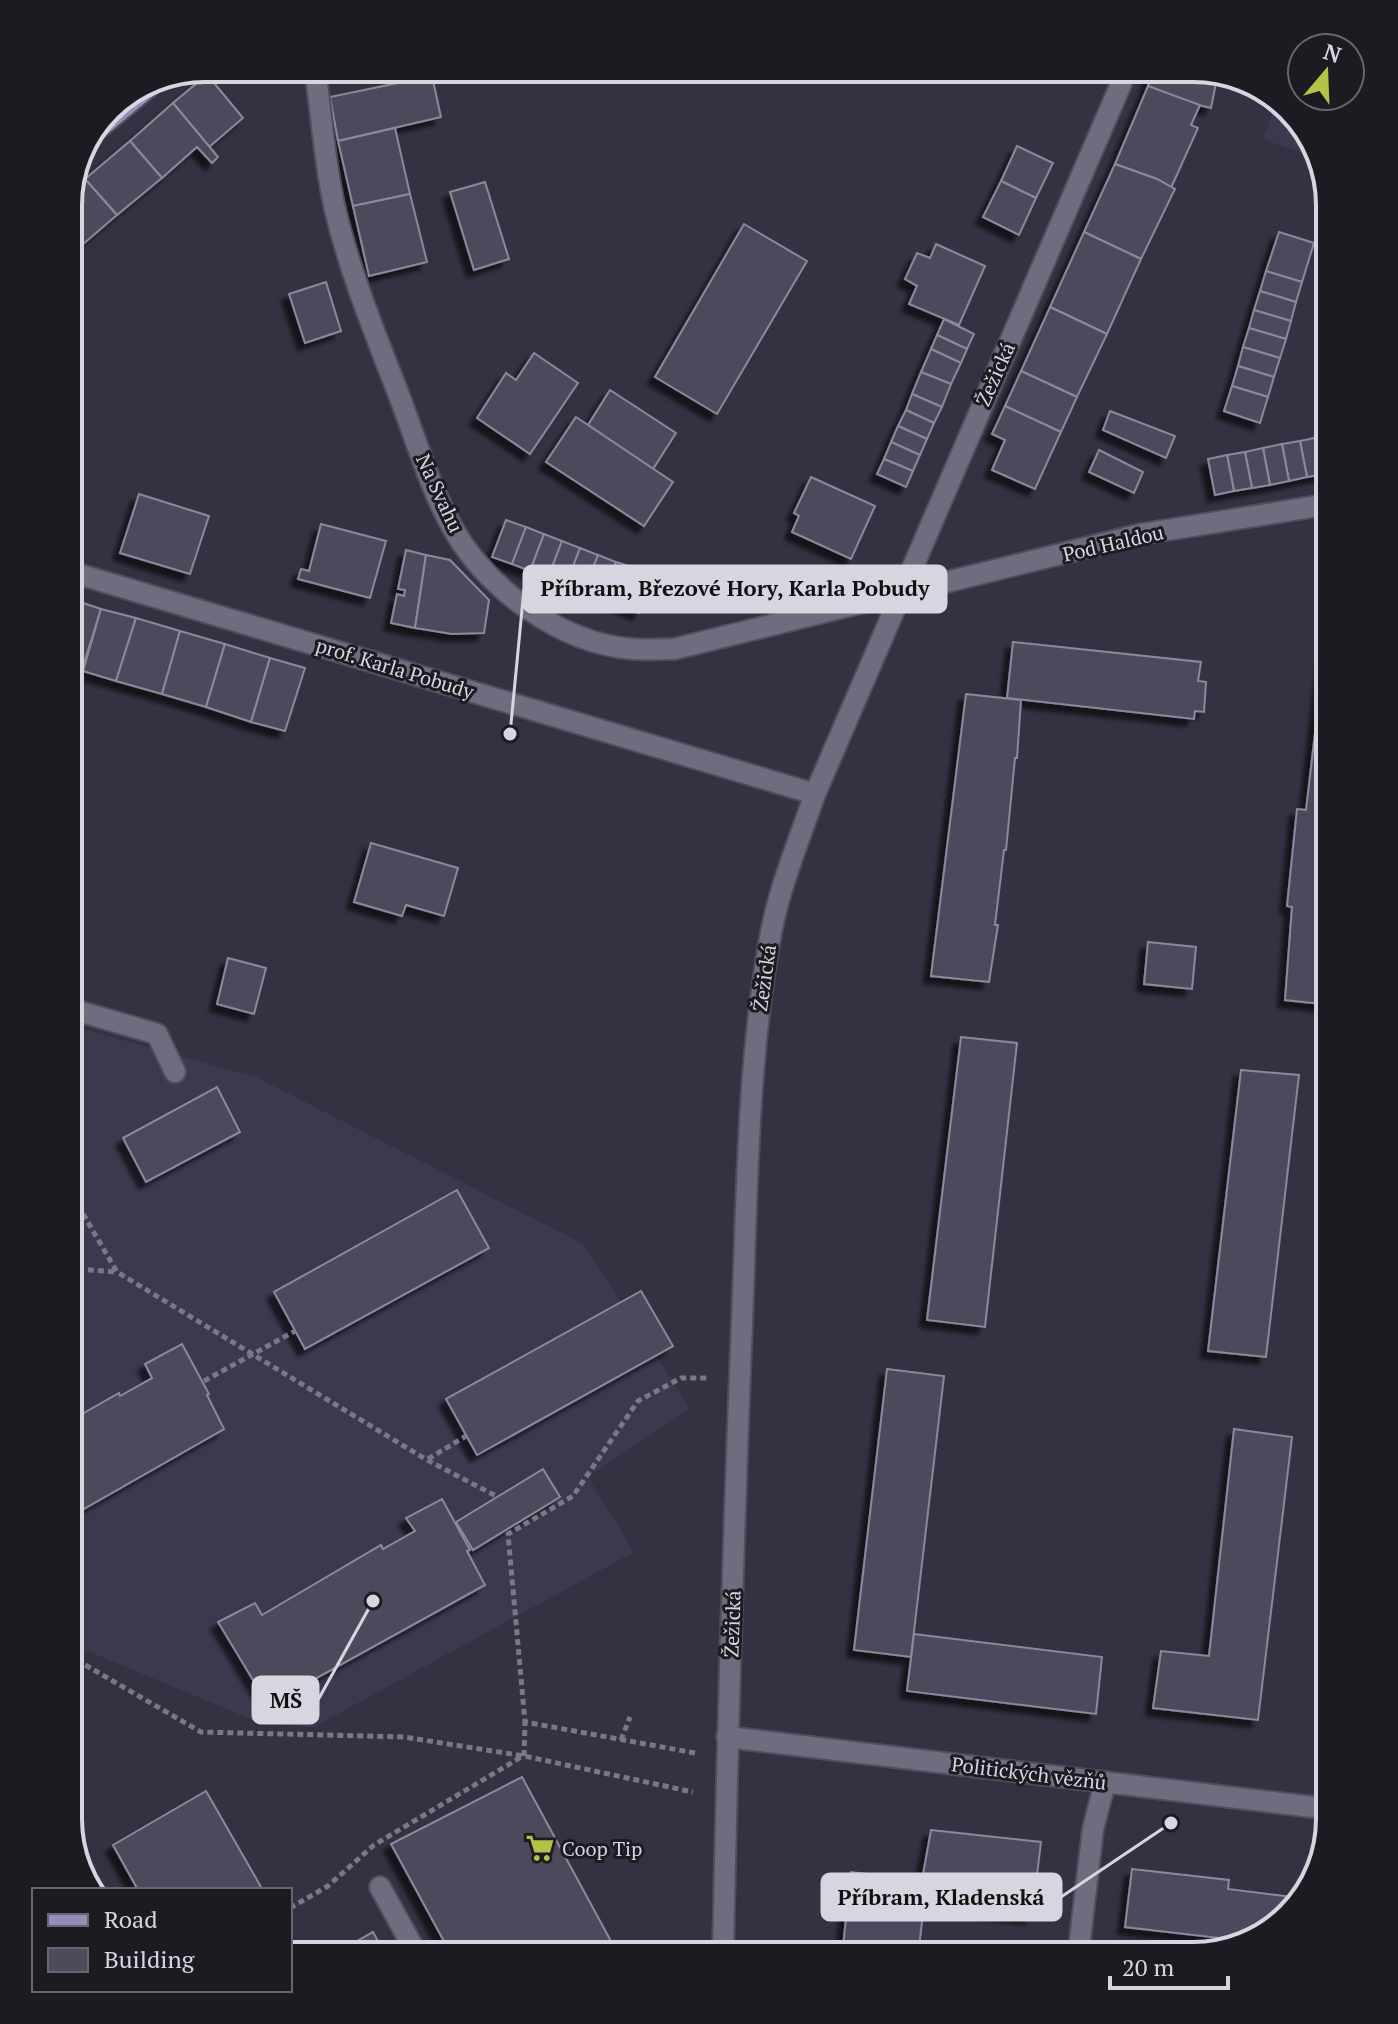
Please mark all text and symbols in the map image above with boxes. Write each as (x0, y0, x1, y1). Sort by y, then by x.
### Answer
north arrow (1286, 32, 1366, 112)
text: N (1320, 36, 1346, 69)
street label: Žežická (969, 338, 1021, 410)
street label: Na Svahu (410, 449, 470, 537)
street label: Pod Haldou (1060, 518, 1166, 568)
callout: Příbram, Březové Hory, Karla Pobudy (524, 566, 946, 612)
text: Příbram, Březové Hory, Karla Pobudy (540, 573, 930, 602)
street label: prof. Karla Pobudy (313, 631, 478, 705)
street label: Žežická (746, 943, 782, 1013)
street label: Žežická (717, 1590, 747, 1658)
callout: MŠ (253, 1677, 318, 1723)
text: MŠ (270, 1685, 302, 1714)
street label: Politických vězňů (950, 1750, 1108, 1796)
supermarket icon: Coop Tip (525, 1833, 555, 1863)
place label: Coop Tip (562, 1835, 642, 1862)
callout: Příbram, Kladenská (822, 1874, 1061, 1920)
text: Příbram, Kladenská (837, 1882, 1045, 1911)
legend (32, 1888, 292, 1992)
text: Road (104, 1903, 158, 1935)
scale bar (1110, 1940, 1228, 1990)
text: Building (104, 1943, 195, 1975)
text: 20 m (1122, 1951, 1174, 1983)

